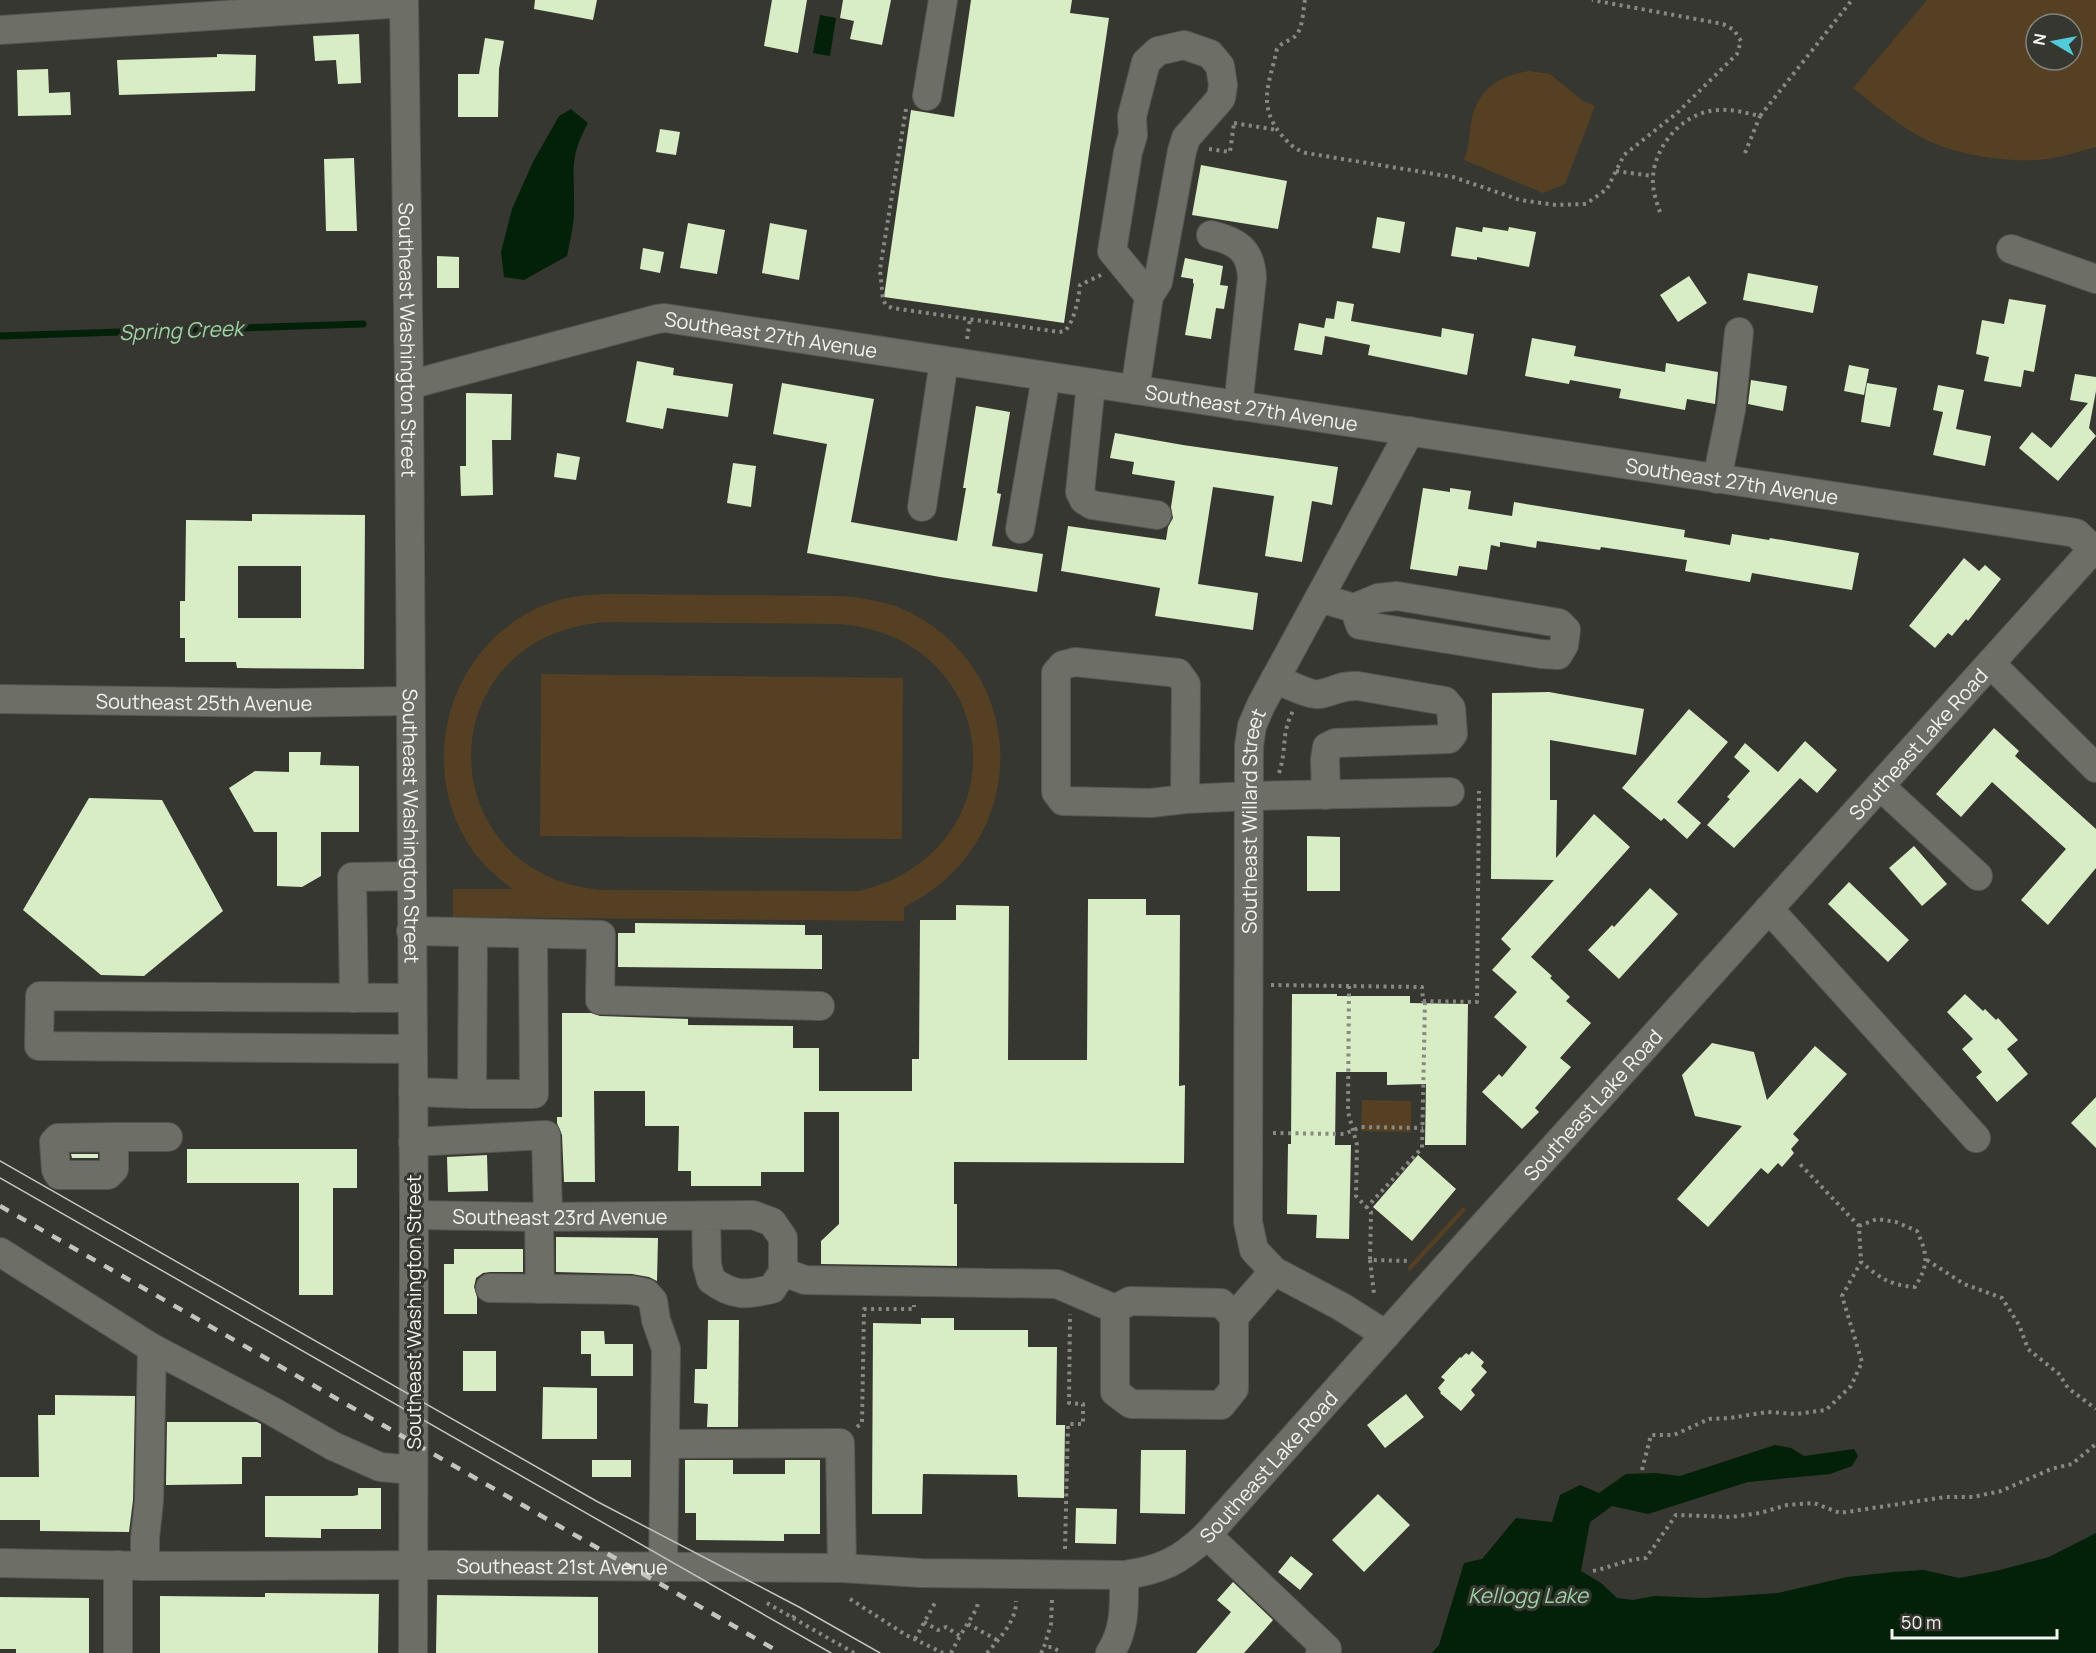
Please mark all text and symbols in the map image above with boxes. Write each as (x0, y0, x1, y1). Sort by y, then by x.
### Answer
north arrow (2024, 12, 2084, 72)
text: N (2027, 32, 2051, 47)
street label: Southeast Washington Street (393, 202, 423, 478)
street label: Southeast 27th Avenue (663, 305, 879, 364)
water label: Spring Creek (118, 314, 246, 346)
street label: Southeast 27th Avenue (1143, 378, 1360, 437)
street label: Southeast 27th Avenue (1624, 451, 1840, 510)
street label: Southeast Lake Road (1842, 662, 1993, 825)
street label: Southeast 25th Avenue (96, 687, 312, 717)
street label: Southeast Washington Street (397, 688, 426, 964)
street label: Southeast Willard Street (1235, 704, 1272, 934)
street label: Southeast Lake Road (1517, 1023, 1668, 1186)
street label: Southeast Washington Street (400, 1175, 427, 1449)
street label: Southeast 23rd Avenue (452, 1202, 668, 1231)
street label: Southeast Lake Road (1193, 1385, 1343, 1549)
street label: Southeast 21st Avenue (456, 1552, 668, 1580)
water label: Kellogg Lake (1468, 1581, 1590, 1609)
scale bar (1892, 1602, 2057, 1640)
text: 50 m (1901, 1610, 1941, 1634)

